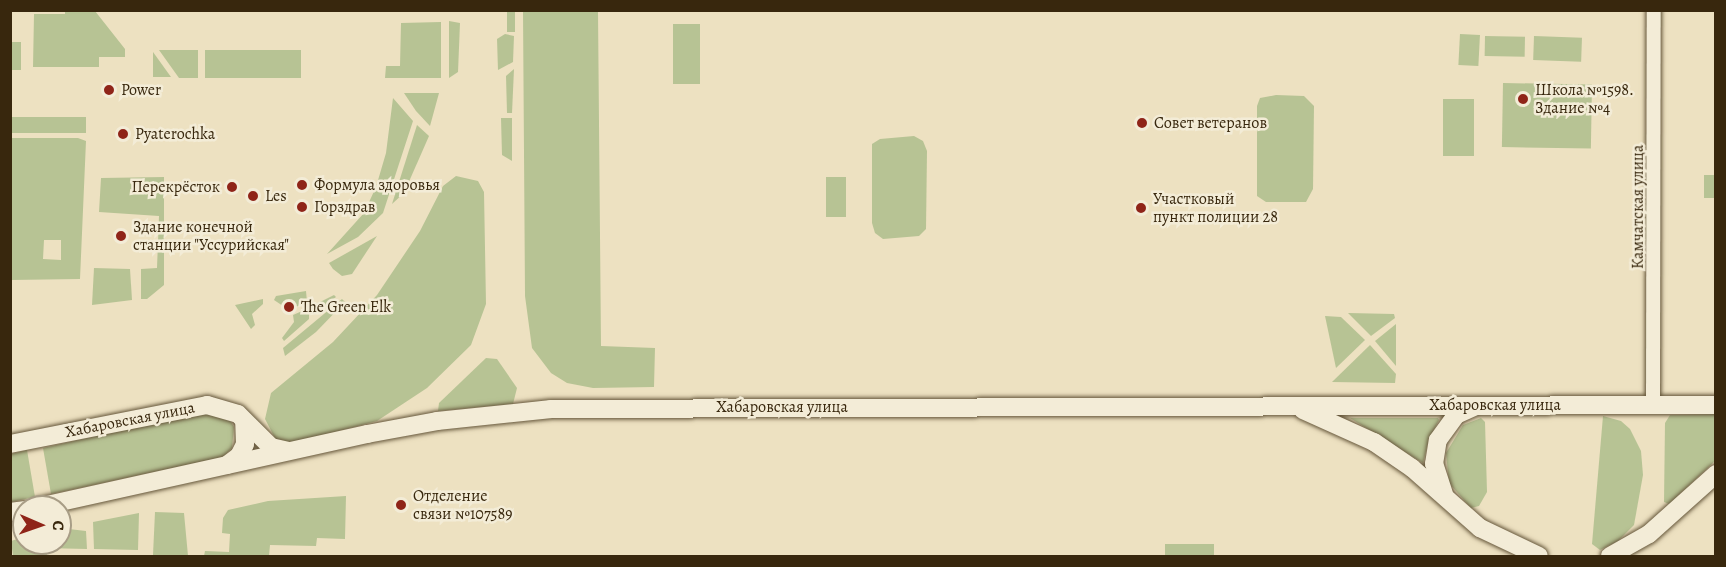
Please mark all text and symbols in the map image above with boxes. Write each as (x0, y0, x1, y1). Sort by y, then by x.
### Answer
place label: Power (121, 80, 161, 100)
place label: Школа №1598. Здание №4 (1535, 80, 1634, 118)
marker: Power (102, 83, 116, 97)
marker: Школа №1598. Здание №4 (1516, 92, 1530, 106)
place label: Совет ветеранов (1154, 113, 1267, 133)
marker: Совет ветеранов (1135, 116, 1149, 130)
place label: Pyaterochka (135, 124, 215, 144)
marker: Pyaterochka (116, 127, 130, 141)
street label: Камчатская улица (1628, 145, 1648, 269)
place label: Формула здоровья (314, 175, 440, 195)
place label: Перекрёсток (132, 177, 220, 197)
marker: Формула здоровья (295, 178, 309, 192)
marker: Перекрёсток (225, 180, 239, 194)
place label: Les (265, 186, 287, 206)
marker: Les (246, 189, 260, 203)
place label: Участковый пункт полиции 28 (1153, 189, 1278, 227)
place label: Горздрав (314, 197, 375, 217)
marker: Горздрав (295, 200, 309, 214)
marker: Участковый пункт полиции 28 (1134, 201, 1148, 215)
place label: Здание конечной станции "Уссурийская" (133, 217, 289, 255)
marker: Здание конечной станции "Уссурийская" (114, 229, 128, 243)
place label: The Green Elk (301, 297, 391, 317)
marker: The Green Elk (282, 300, 296, 314)
street label: Хабаровская улица (1429, 395, 1561, 415)
street label: Хабаровская улица (716, 397, 848, 417)
street label: Хабаровская улица (64, 398, 196, 442)
place label: Отделение связи №107589 (413, 486, 513, 524)
north arrow (12, 495, 72, 555)
marker: Отделение связи №107589 (394, 498, 408, 512)
text: С (47, 520, 69, 531)

